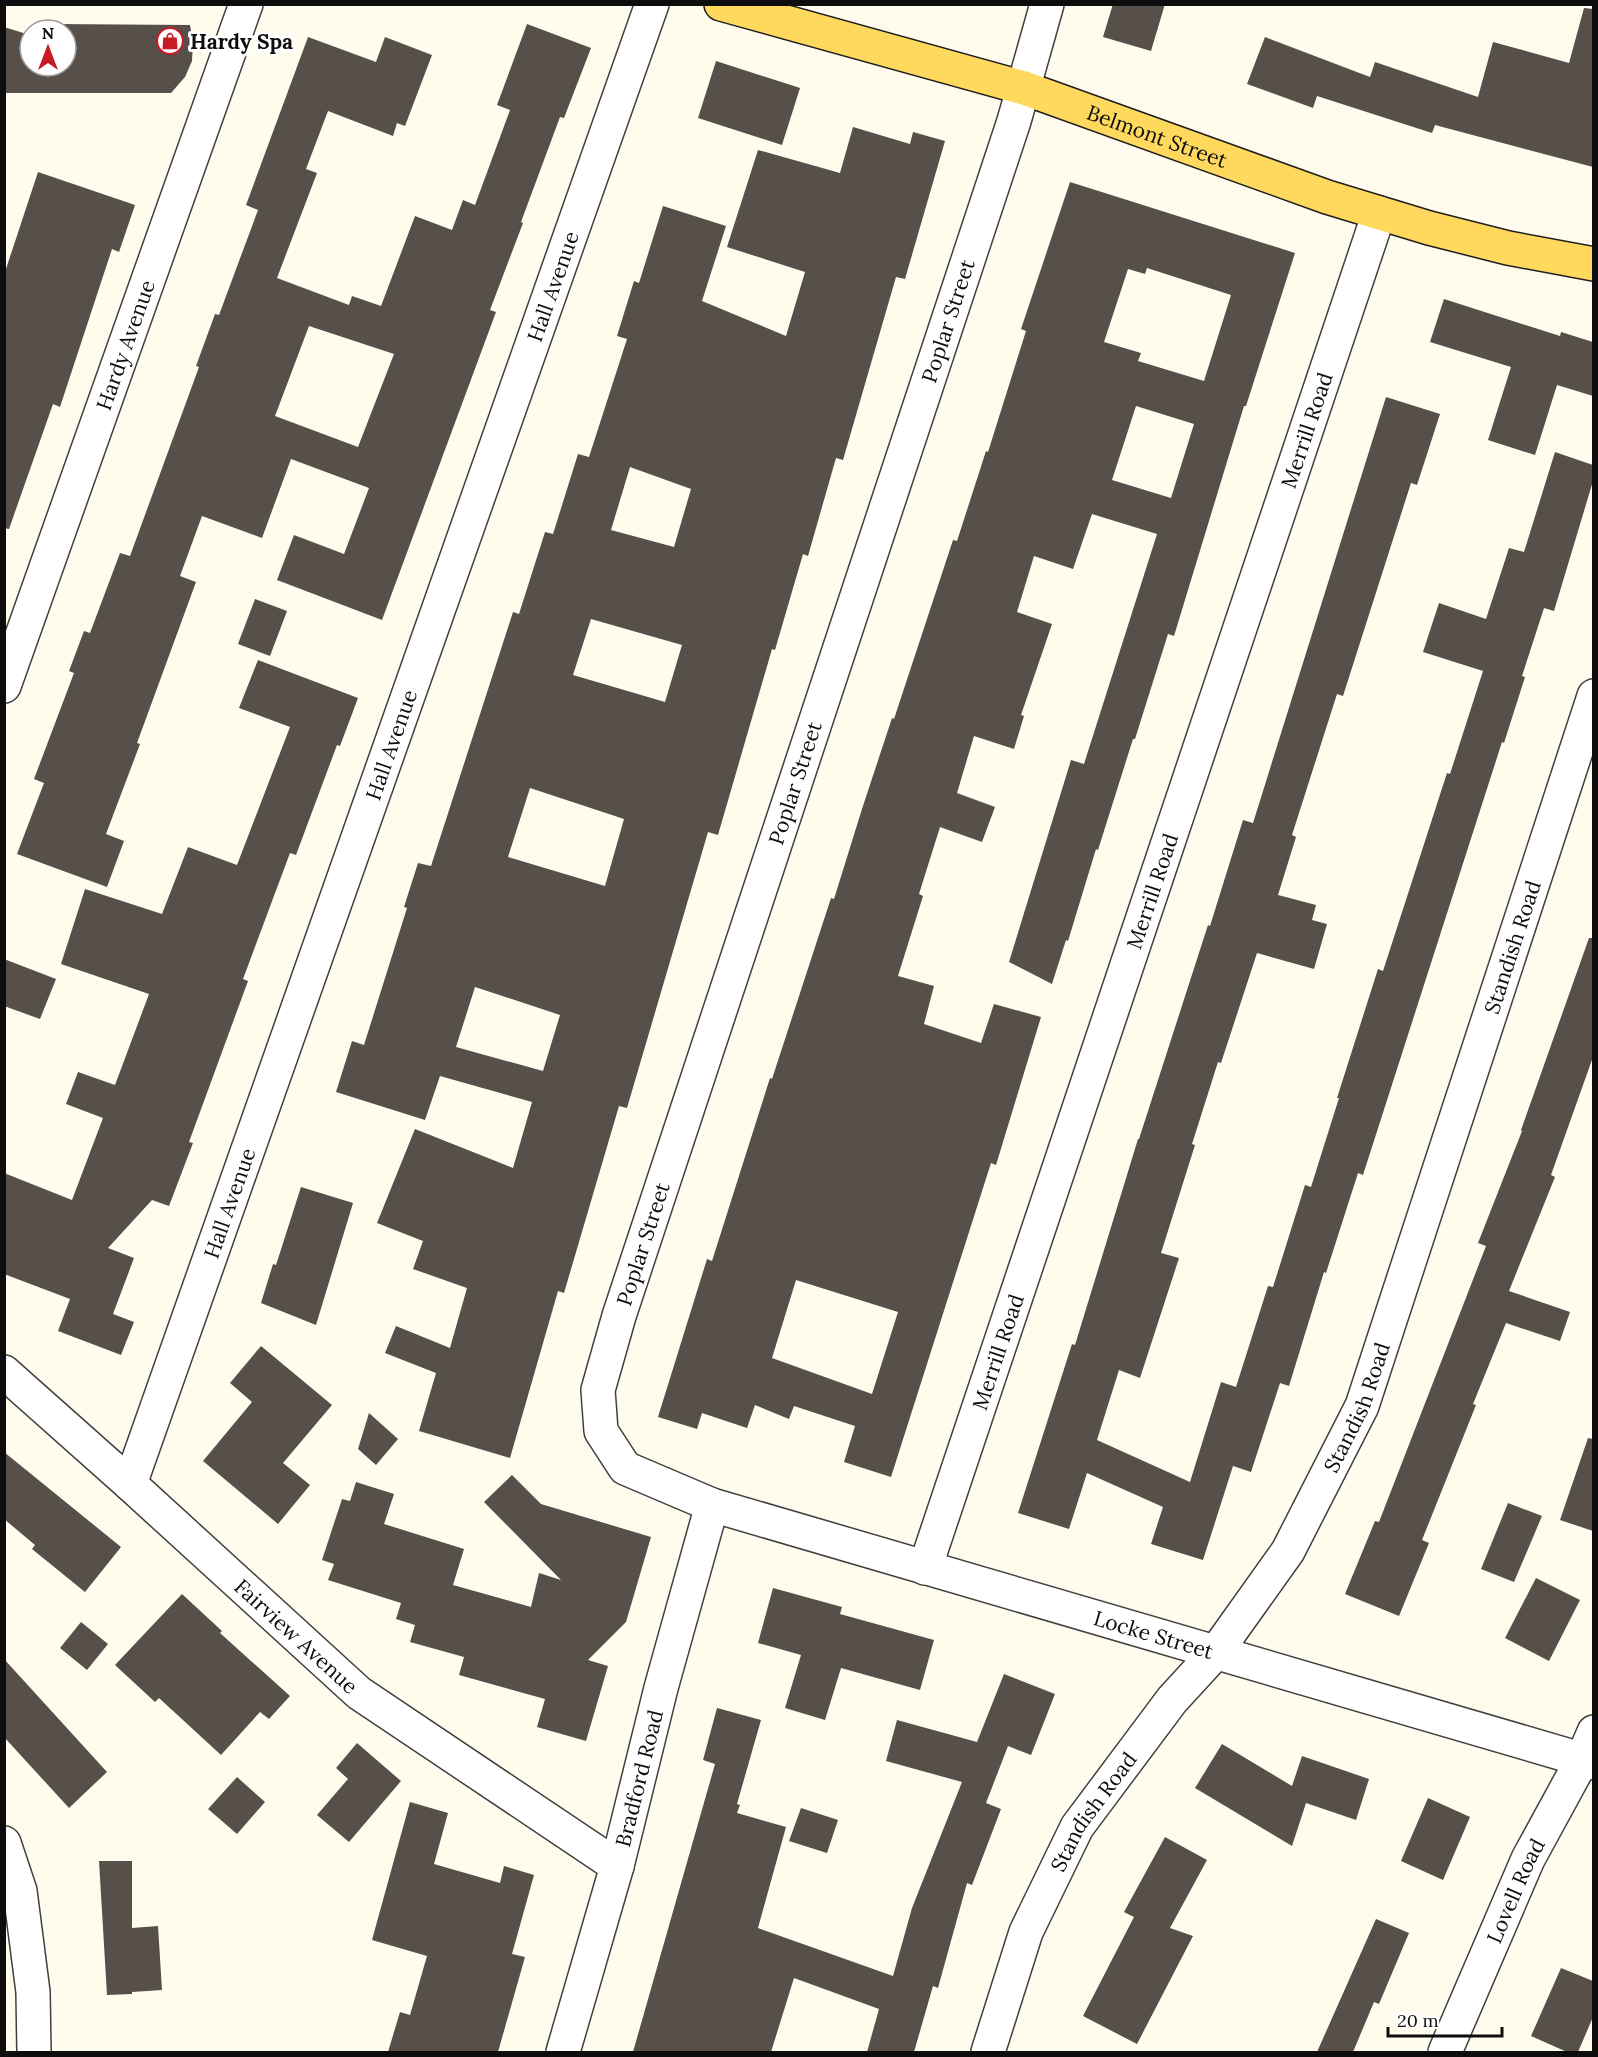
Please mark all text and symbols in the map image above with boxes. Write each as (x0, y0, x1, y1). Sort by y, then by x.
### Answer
north arrow (18, 18, 78, 78)
text: N (42, 23, 54, 43)
shop icon: Hardy Spa (155, 26, 185, 56)
place label: Hardy Spa (190, 28, 293, 55)
street label: Belmont Street (1083, 98, 1232, 174)
street label: Hall Avenue (521, 227, 584, 345)
street label: Poplar Street (915, 255, 981, 386)
street label: Hardy Avenue (90, 276, 161, 414)
street label: Merrill Road (1274, 369, 1338, 492)
street label: Hall Avenue (359, 686, 423, 804)
street label: Poplar Street (762, 717, 828, 848)
street label: Merrill Road (1120, 830, 1184, 952)
street label: Standish Road (1478, 877, 1546, 1017)
street label: Hall Avenue (197, 1144, 261, 1262)
street label: Poplar Street (610, 1178, 676, 1309)
street label: Merrill Road (966, 1290, 1029, 1413)
street label: Standish Road (1317, 1339, 1395, 1477)
street label: Fairview Avenue (229, 1573, 364, 1699)
street label: Locke Street (1091, 1604, 1217, 1665)
street label: Bradford Road (609, 1707, 669, 1850)
street label: Standish Road (1044, 1746, 1142, 1876)
street label: Lovell Road (1480, 1833, 1550, 1947)
scale bar (1388, 2000, 1502, 2038)
text: 20 m (1397, 2009, 1439, 2032)

